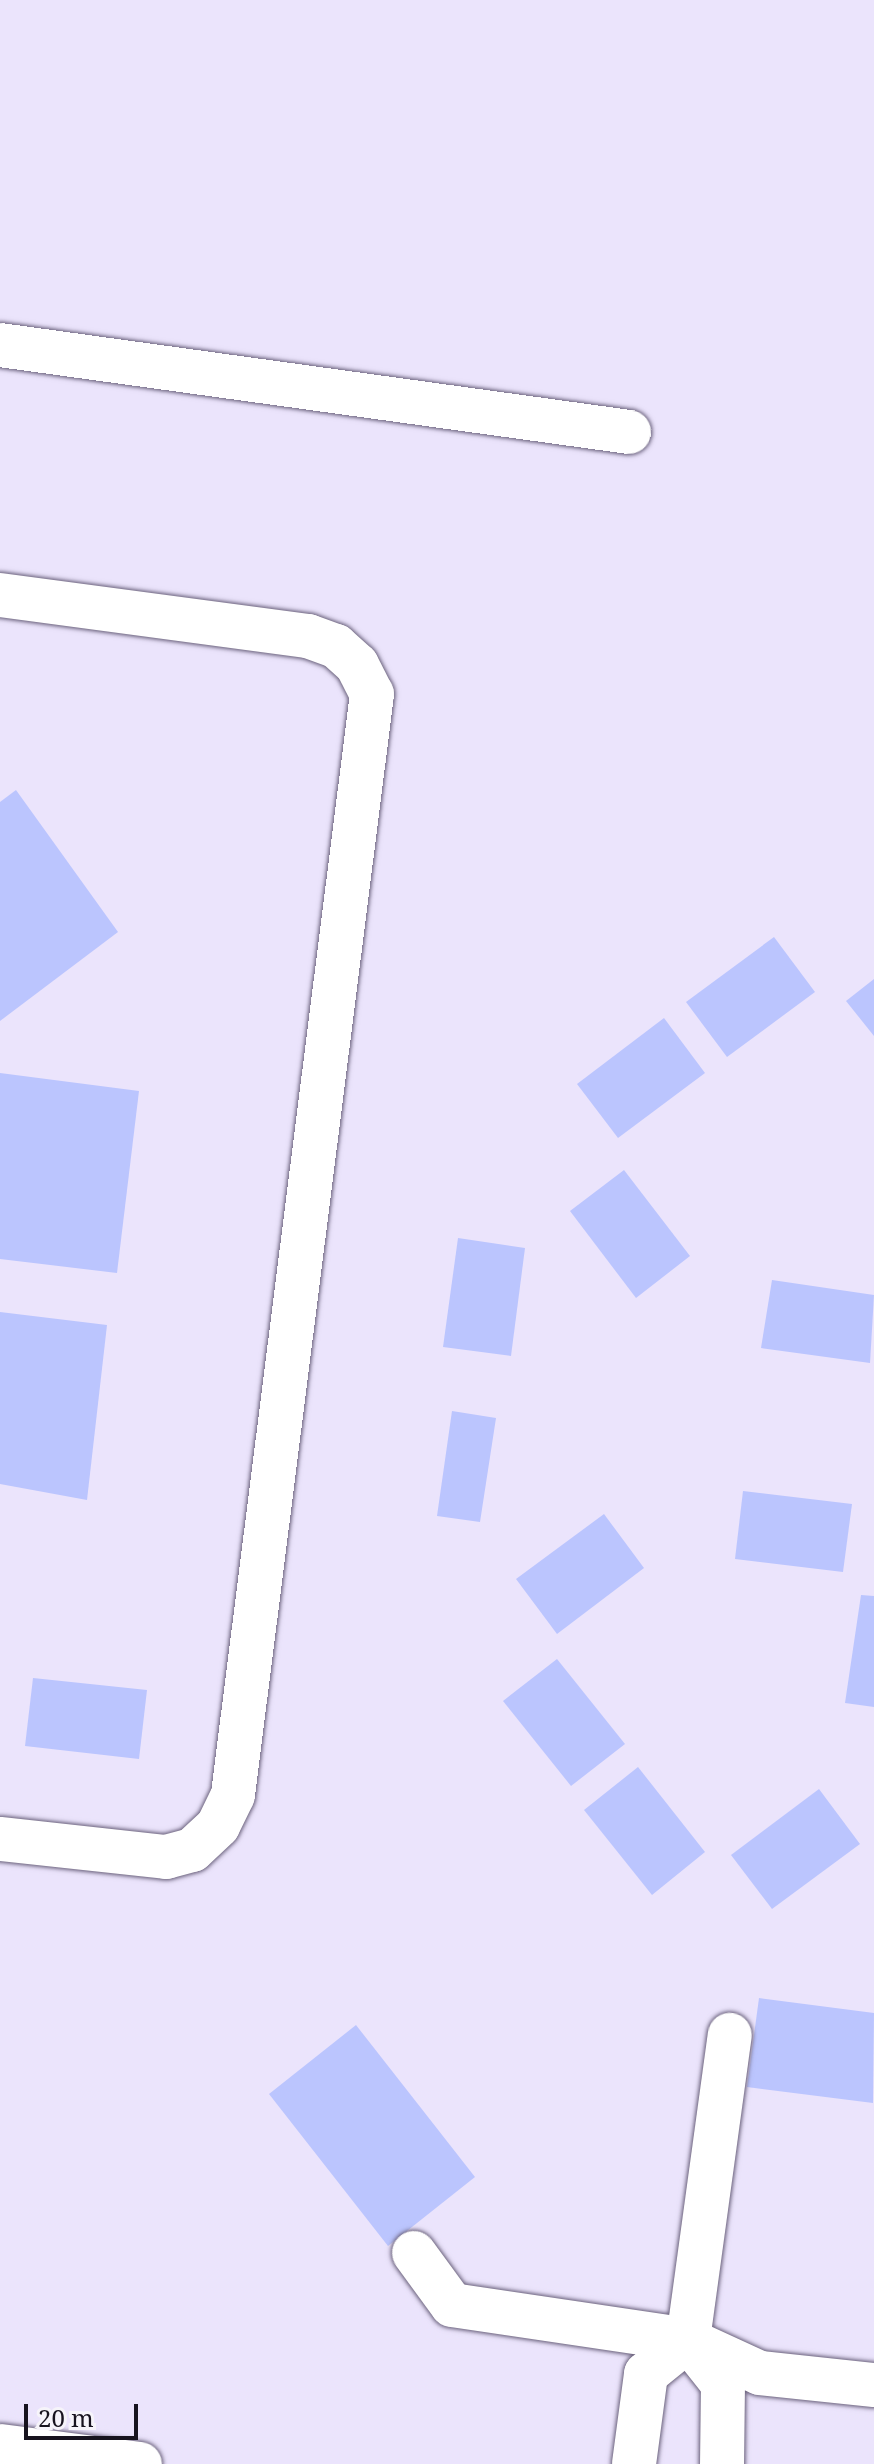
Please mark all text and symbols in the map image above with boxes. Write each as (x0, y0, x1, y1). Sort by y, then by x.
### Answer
scale bar (28, 2388, 142, 2438)
text: 20 m (38, 2401, 94, 2434)

